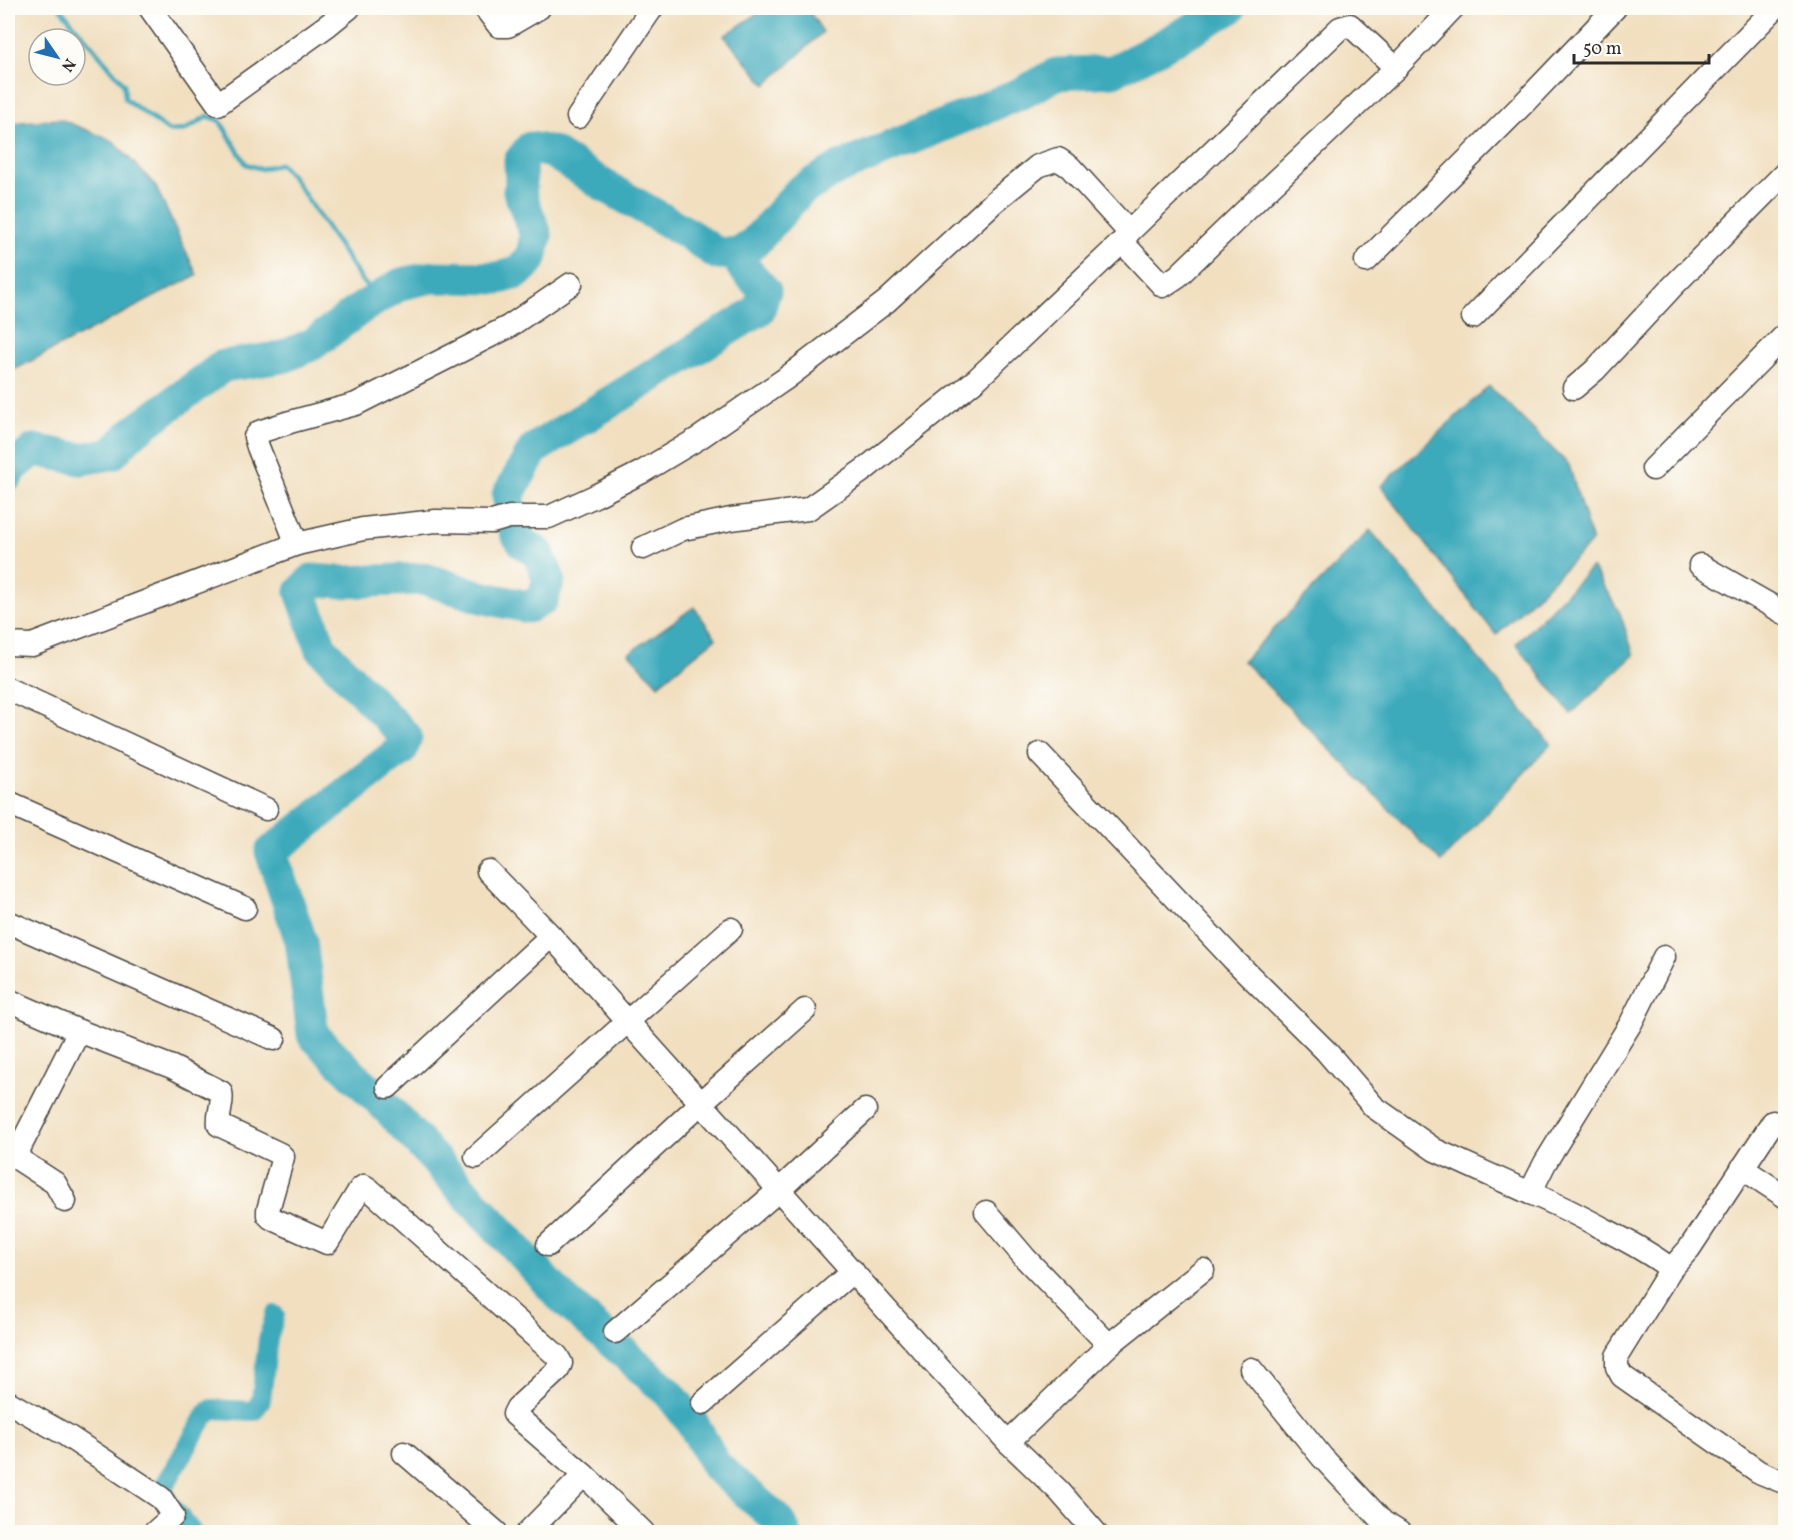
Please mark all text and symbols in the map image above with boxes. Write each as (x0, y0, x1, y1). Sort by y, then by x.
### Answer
north arrow (27, 27, 87, 87)
scale bar (1574, 27, 1709, 65)
text: 50 m (1583, 37, 1622, 62)
text: N (55, 53, 80, 76)

